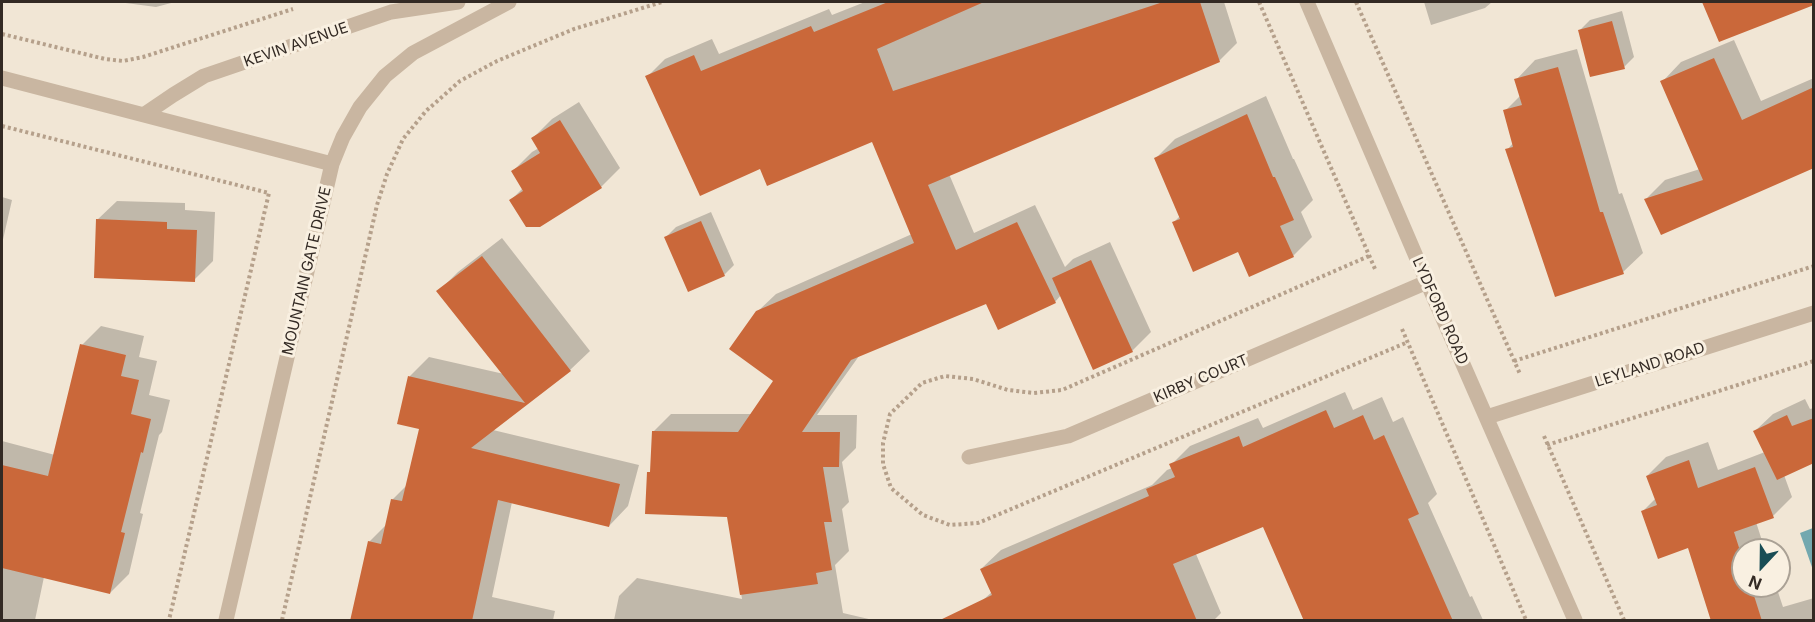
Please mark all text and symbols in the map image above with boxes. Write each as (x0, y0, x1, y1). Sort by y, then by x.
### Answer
street label: KEVIN AVENUE (241, 19, 351, 71)
street label: MOUNTAIN GATE DRIVE (279, 185, 335, 357)
street label: LYDFORD ROAD (1408, 254, 1472, 368)
street label: LEYLAND ROAD (1593, 339, 1707, 391)
street label: KIRBY COURT (1151, 351, 1251, 407)
north arrow (1731, 538, 1791, 598)
text: N (1746, 571, 1764, 594)

